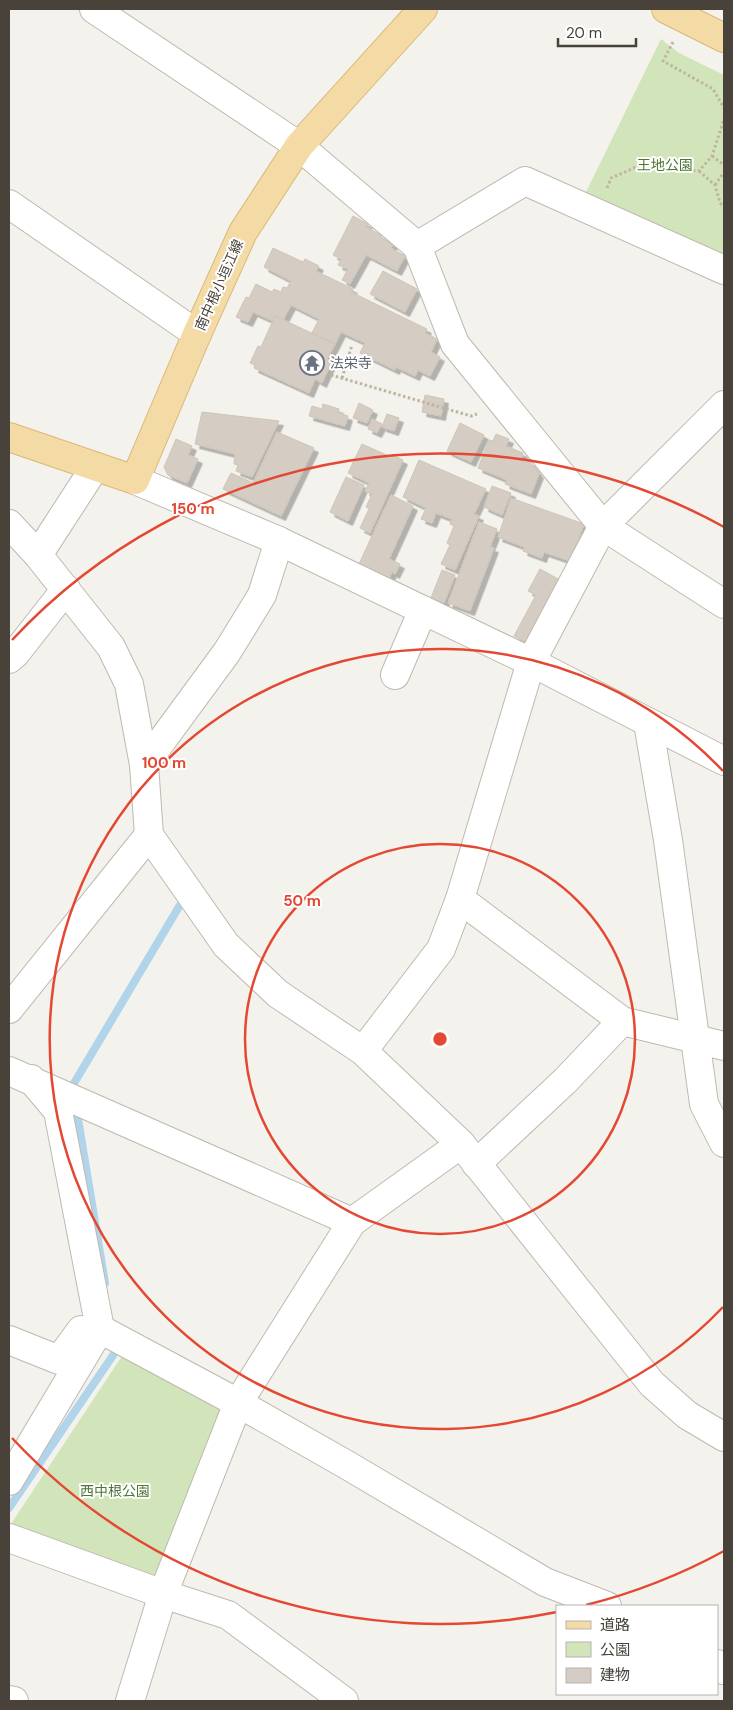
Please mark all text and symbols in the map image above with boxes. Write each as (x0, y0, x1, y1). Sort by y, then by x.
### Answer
scale bar (558, 15, 636, 47)
text: 20 m (566, 23, 602, 43)
park label: 王地公園 (637, 156, 693, 174)
street label: 南中根小垣江線 (191, 237, 247, 333)
temple icon: 法栄寺 (299, 350, 325, 376)
place label: 法栄寺 (330, 354, 372, 372)
text: 150 m (172, 499, 215, 519)
text: 100 m (142, 753, 186, 773)
text: 50 m (283, 891, 321, 911)
centre of rings (431, 1030, 449, 1048)
park label: 西中根公園 (80, 1482, 150, 1500)
legend (556, 1605, 718, 1695)
text: 道路 (600, 1615, 630, 1635)
text: 公園 (600, 1640, 630, 1660)
text: 建物 (600, 1665, 630, 1685)

